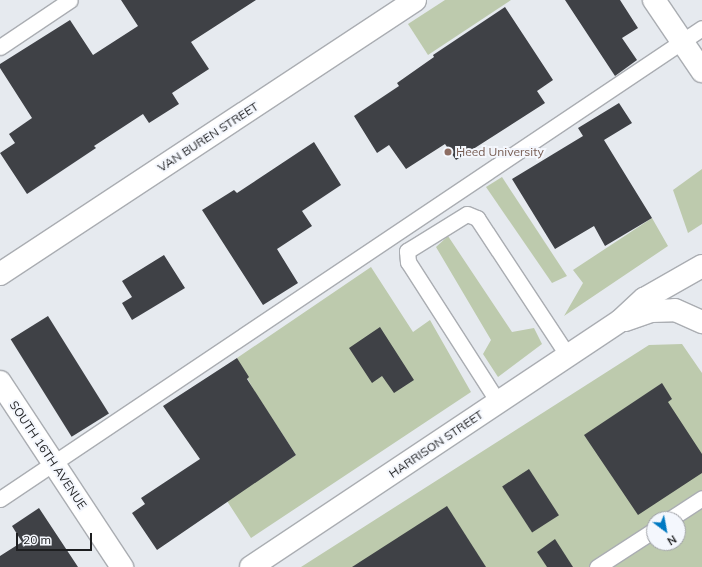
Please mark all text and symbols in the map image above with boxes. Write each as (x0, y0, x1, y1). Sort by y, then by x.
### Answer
street label: VAN BUREN STREET (155, 99, 261, 175)
place label: Heed University (456, 145, 544, 159)
marker: Heed University (443, 147, 453, 157)
street label: SOUTH 16TH AVENUE (6, 398, 90, 512)
street label: HARRISON STREET (386, 407, 486, 481)
north arrow (646, 511, 686, 551)
scale bar (18, 525, 94, 551)
text: 20 m (23, 532, 51, 547)
text: N (665, 532, 679, 548)

